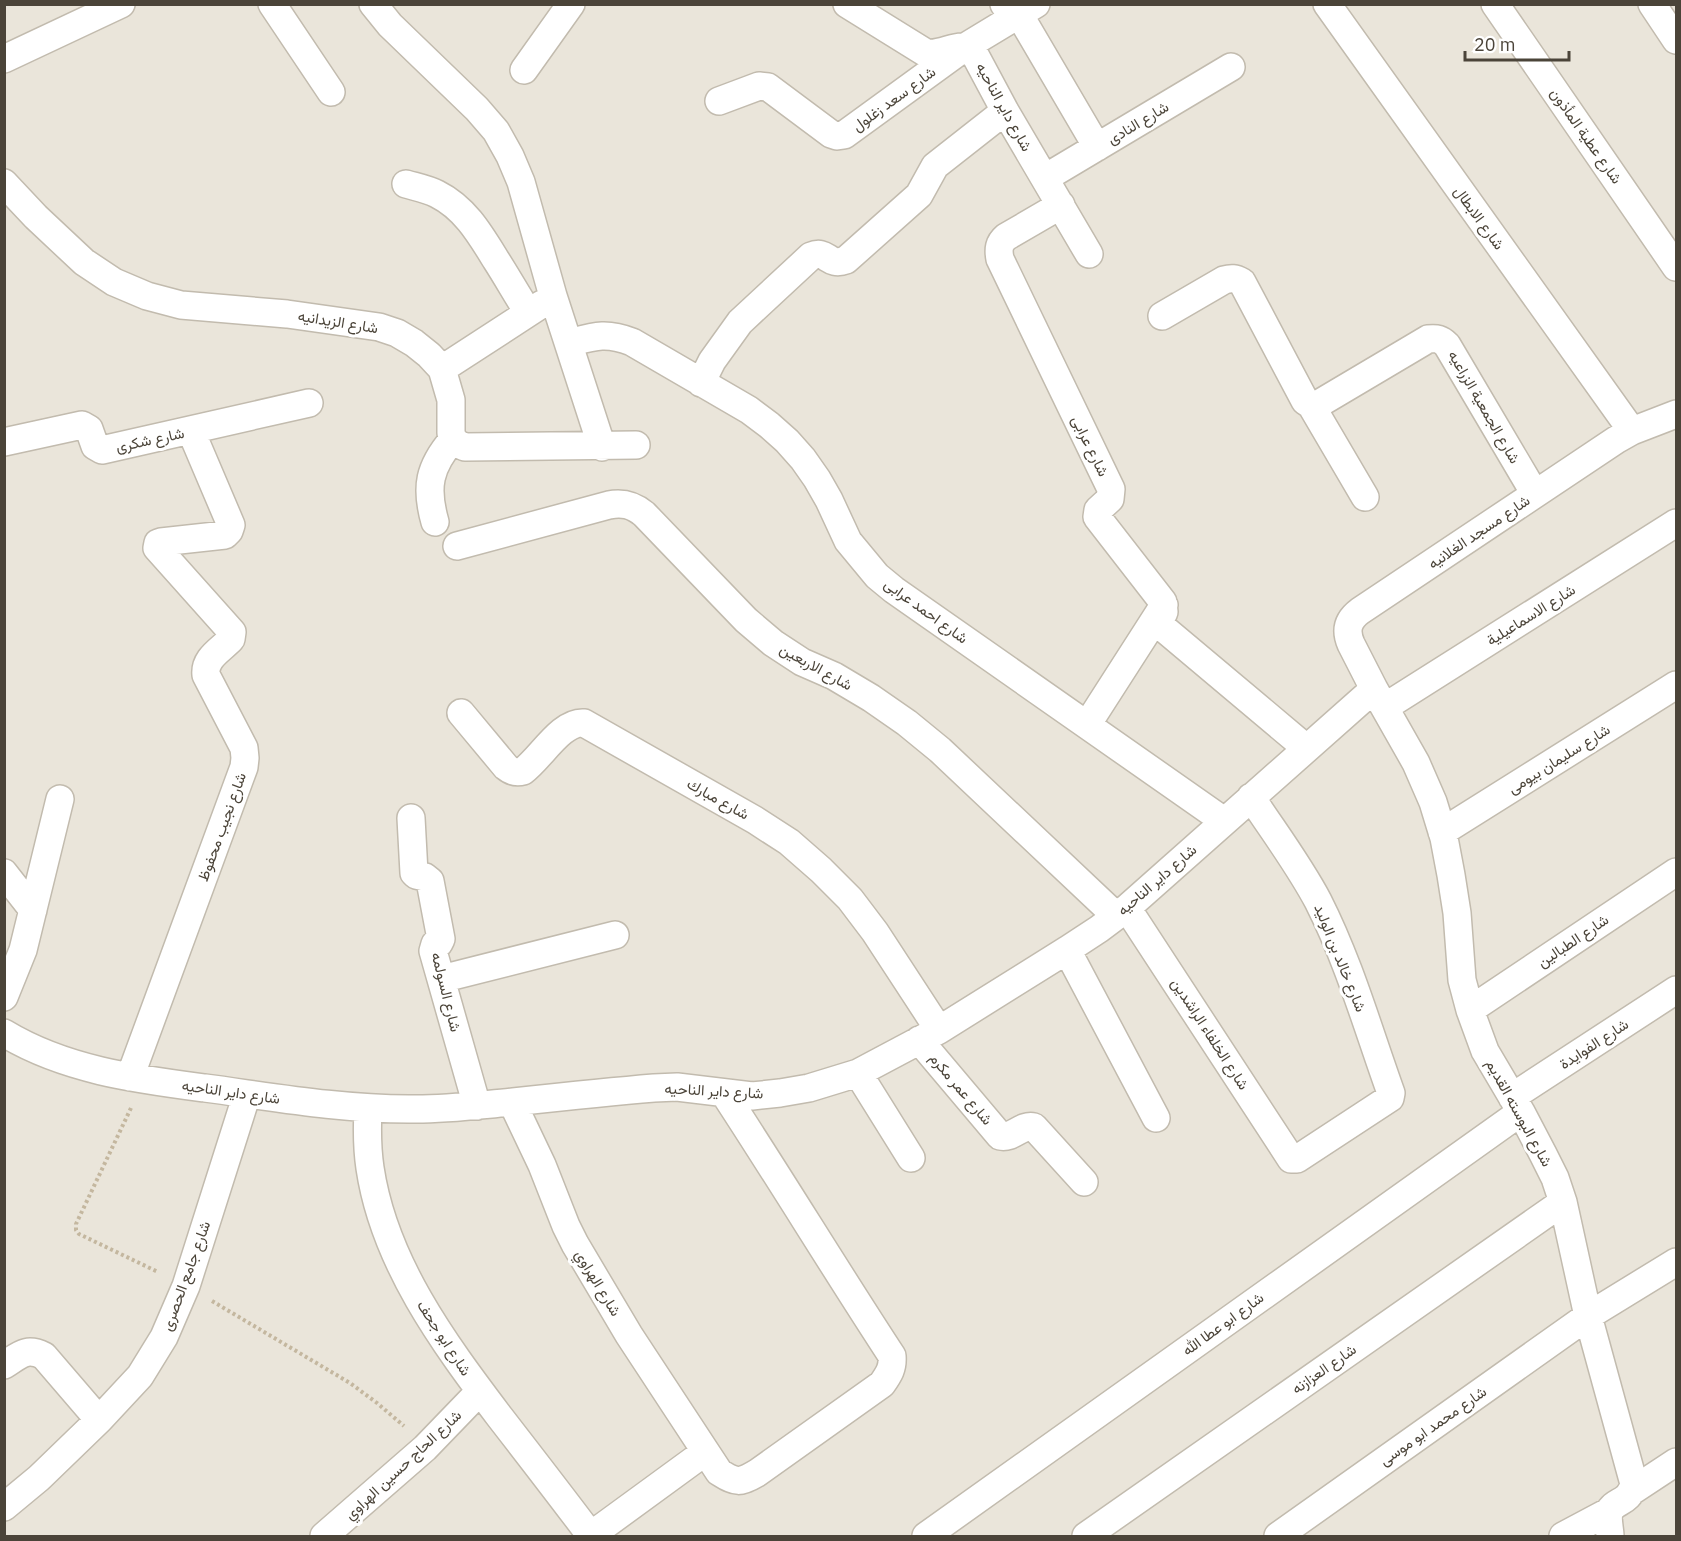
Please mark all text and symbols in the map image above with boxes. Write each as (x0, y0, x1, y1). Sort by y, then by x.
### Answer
scale bar (1465, 24, 1568, 62)
text: 20 m (1474, 33, 1516, 56)
street label: شارع داير الناحيه (970, 59, 1037, 156)
street label: شارع سعد زغلول (848, 62, 940, 137)
street label: شارع عطية المأذون (1545, 84, 1627, 189)
street label: شارع النادى (1104, 97, 1173, 150)
street label: شارع الابطال (1448, 182, 1509, 254)
street label: شارع الزيدانيه (296, 306, 380, 339)
street label: شارع الجمعية الزراعيه (1443, 347, 1525, 468)
street label: شارع عرابى (1066, 412, 1113, 480)
street label: شارع شكرى (114, 423, 186, 458)
street label: شارع مسجد الغلانيه (1424, 490, 1535, 574)
street label: شارع احمد عرابى (879, 574, 972, 649)
street label: شارع الاسماعيلية (1483, 580, 1580, 651)
street label: شارع الاربعين (776, 639, 856, 696)
street label: شارع سليمان بيومى (1504, 719, 1615, 799)
street label: شارع نجيب محفوظ (193, 770, 252, 885)
street label: شارع مبارك (683, 774, 753, 825)
street label: شارع داير الناحيه (1113, 840, 1202, 921)
street label: شارع خالد بن الوليد (1308, 901, 1371, 1015)
street label: شارع الطبالين (1533, 910, 1613, 973)
street label: شارع السولمه (425, 950, 466, 1034)
street label: شارع الخلفاء الراشدين (1166, 974, 1254, 1094)
street label: شارع الفوايدة (1556, 1014, 1633, 1075)
street label: شارع عمر مكرم (924, 1049, 997, 1130)
street label: شارع البوسته القديم (1480, 1056, 1557, 1171)
street label: شارع داير الناحيه (180, 1075, 282, 1110)
street label: شارع داير الناحيه (664, 1078, 764, 1105)
street label: شارع جامع الحصرى (157, 1218, 216, 1334)
street label: شارع الهراوي (568, 1246, 626, 1322)
street label: شارع ابو عطا الله (1178, 1288, 1268, 1361)
street label: شارع ابو جحف (411, 1296, 476, 1380)
street label: شارع العزازنه (1288, 1339, 1361, 1399)
street label: شارع محمد ابو موسى (1375, 1381, 1491, 1471)
street label: شارع الحاج حسين الهراوي (340, 1405, 468, 1527)

